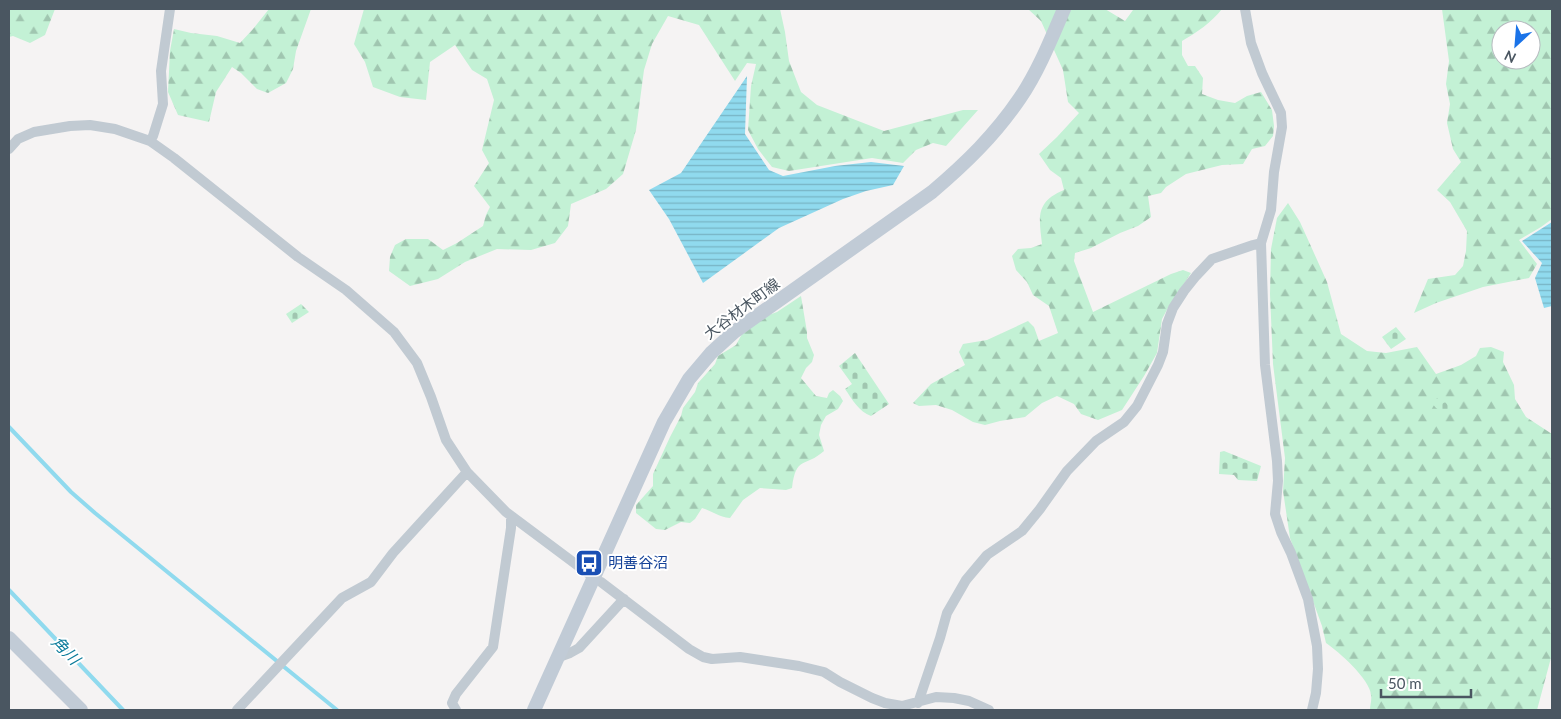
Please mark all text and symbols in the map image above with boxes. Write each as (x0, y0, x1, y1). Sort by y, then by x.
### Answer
north arrow (1491, 20, 1541, 70)
text: N (1502, 47, 1519, 67)
street label: 大谷材木町線 (700, 274, 783, 342)
bus stop icon: 明善谷沼 (574, 548, 604, 578)
place label: 明善谷沼 (608, 553, 668, 571)
water label: 角川 (48, 632, 86, 669)
scale bar (1381, 666, 1471, 698)
text: 50 m (1388, 674, 1422, 692)

